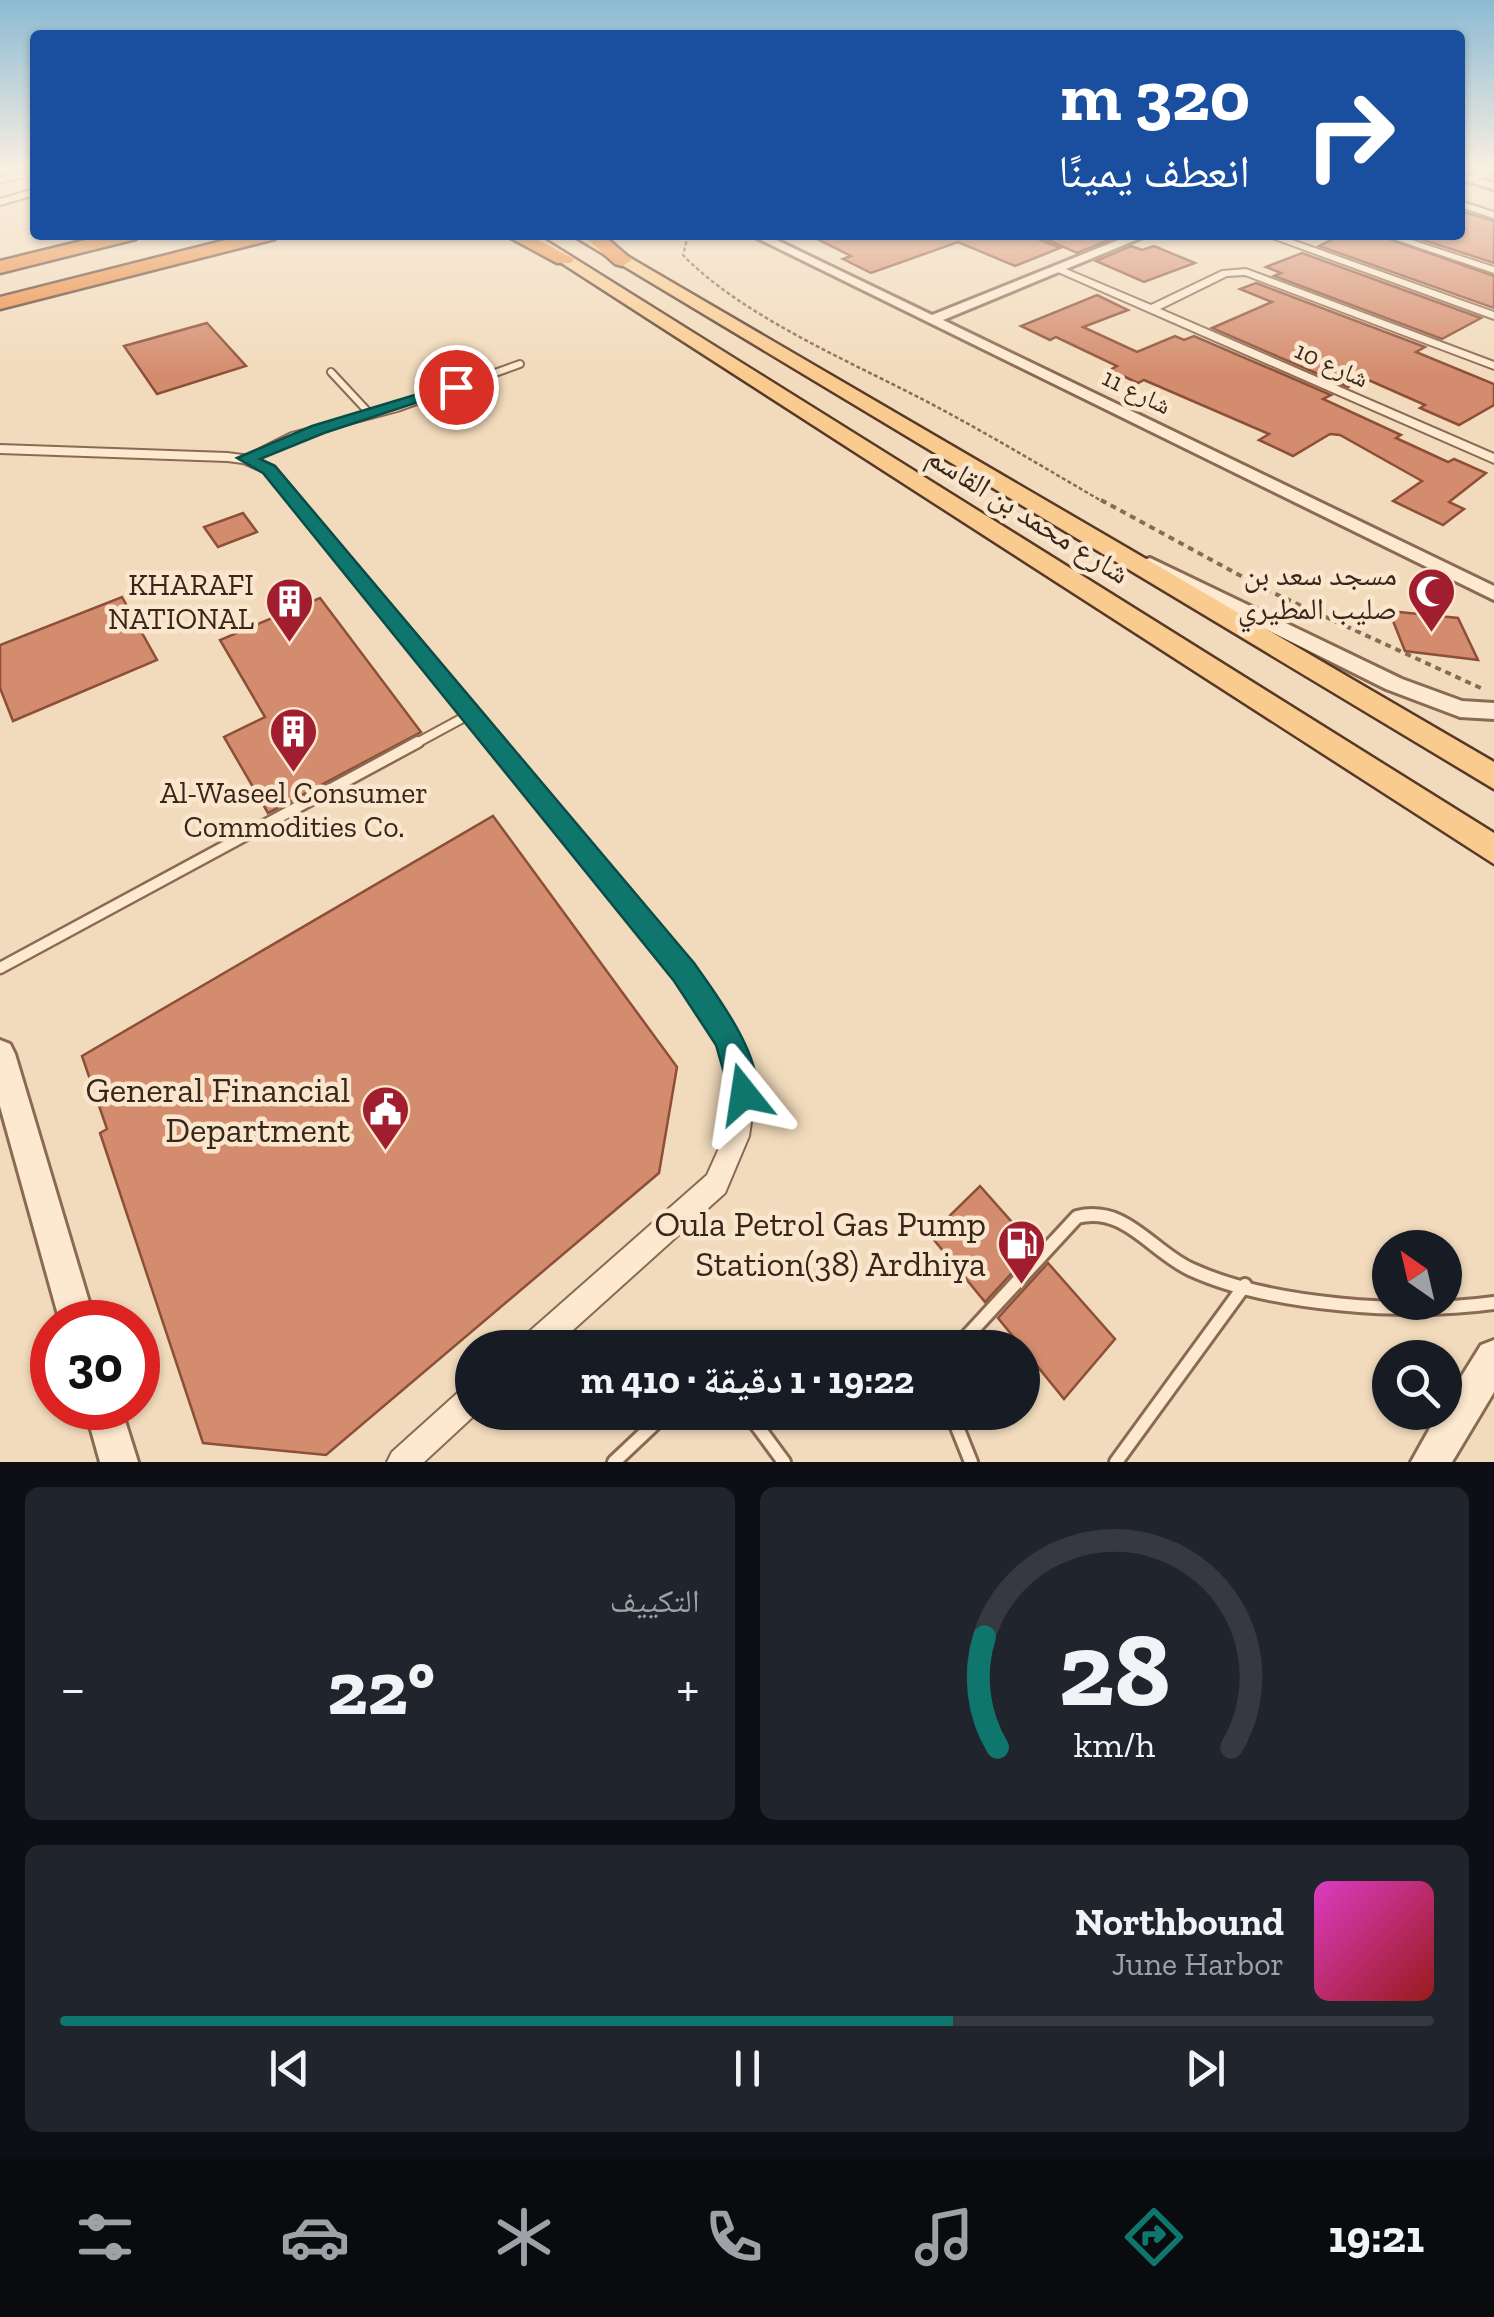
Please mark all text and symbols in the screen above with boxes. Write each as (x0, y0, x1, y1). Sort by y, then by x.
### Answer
text: 320 m (1060, 54, 1250, 138)
icon: right (1285, 70, 1415, 200)
text: انعطف يمينًا (1058, 145, 1250, 199)
street label: شارع 10 (1290, 335, 1373, 394)
pin (414, 345, 499, 430)
icon: arrive (429, 360, 484, 415)
street label: شارع 11 (1097, 362, 1176, 421)
street label: شارع محمد بن القاسم (919, 438, 1136, 593)
place label: مسجد سعد بن صليب المطيري (1238, 557, 1397, 633)
mosque icon: مسجد سعد بن صليب المطيري (1406, 566, 1458, 634)
place label: KHARAFI NATIONAL (108, 567, 254, 637)
building icon: KHARAFI NATIONAL (263, 576, 315, 644)
building icon: Al-Waseel Consumer Commodities Co. (268, 706, 320, 774)
place label: Al-Waseel Consumer Commodities Co. (160, 775, 428, 845)
position arrow (692, 1042, 796, 1146)
place label: General Financial Department (85, 1069, 350, 1151)
public building icon: General Financial Department (359, 1084, 411, 1152)
place label: Oula Petrol Gas Pump Station(38) Ardhiya (654, 1203, 986, 1285)
fuel station icon: Oula Petrol Gas Pump Station(38) Ardhiya (995, 1218, 1047, 1286)
north arrow (1372, 1230, 1462, 1320)
map controls (1372, 1230, 1462, 1430)
speed limit sign: 30 (30, 1300, 160, 1430)
button: search (1372, 1340, 1462, 1430)
text: 19:22 · 1 دقيقة · 410 m (581, 1357, 914, 1403)
text: التكييف (610, 1582, 700, 1620)
text: 28 (1058, 1607, 1170, 1732)
text: 22° (327, 1643, 435, 1733)
text: − (60, 1655, 86, 1721)
text: + (676, 1655, 700, 1721)
text: km/h (1073, 1723, 1155, 1766)
text: Northbound (1075, 1899, 1284, 1945)
text: June Harbor (1112, 1945, 1284, 1983)
icon: previous (262, 2041, 317, 2096)
icon: pause (720, 2041, 775, 2096)
icon: next (1178, 2041, 1233, 2096)
icon: filters (70, 2202, 140, 2272)
icon: car (280, 2202, 350, 2272)
icon: climate (489, 2202, 559, 2272)
icon: phone (699, 2202, 769, 2272)
icon: music (909, 2202, 979, 2272)
icon: directions (1119, 2202, 1189, 2272)
text: 19:21 (1328, 2210, 1424, 2264)

